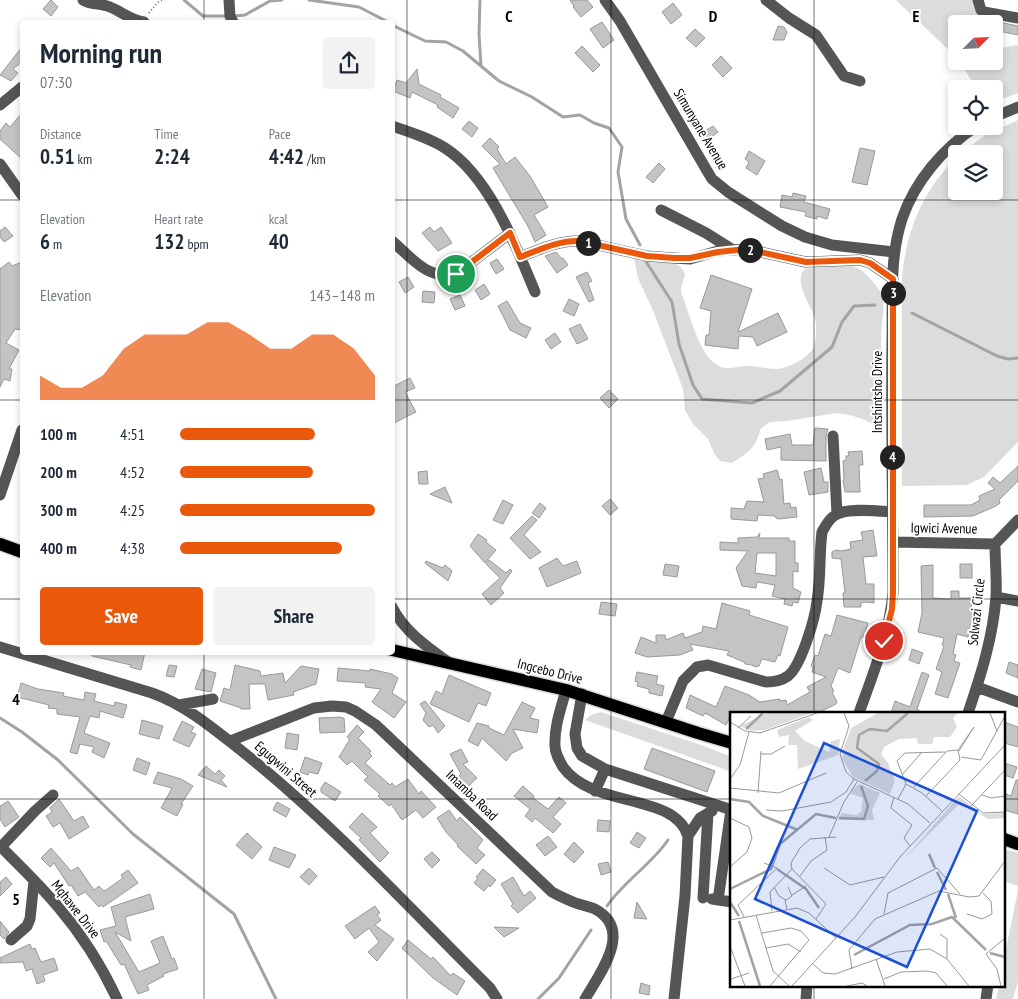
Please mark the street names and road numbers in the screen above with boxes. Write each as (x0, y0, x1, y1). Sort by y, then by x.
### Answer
street label: Simunyane Avenue (670, 85, 732, 173)
street label: Intshintsho Drive (868, 351, 886, 433)
street label: Igwici Avenue (911, 518, 978, 538)
street label: Solwazi Circle (964, 577, 989, 647)
street label: Ingcebo Drive (516, 654, 585, 688)
street label: Egugwini Street (251, 737, 321, 801)
street label: Imamba Road (442, 766, 502, 824)
street label: Mqhawe Drive (48, 876, 104, 942)

